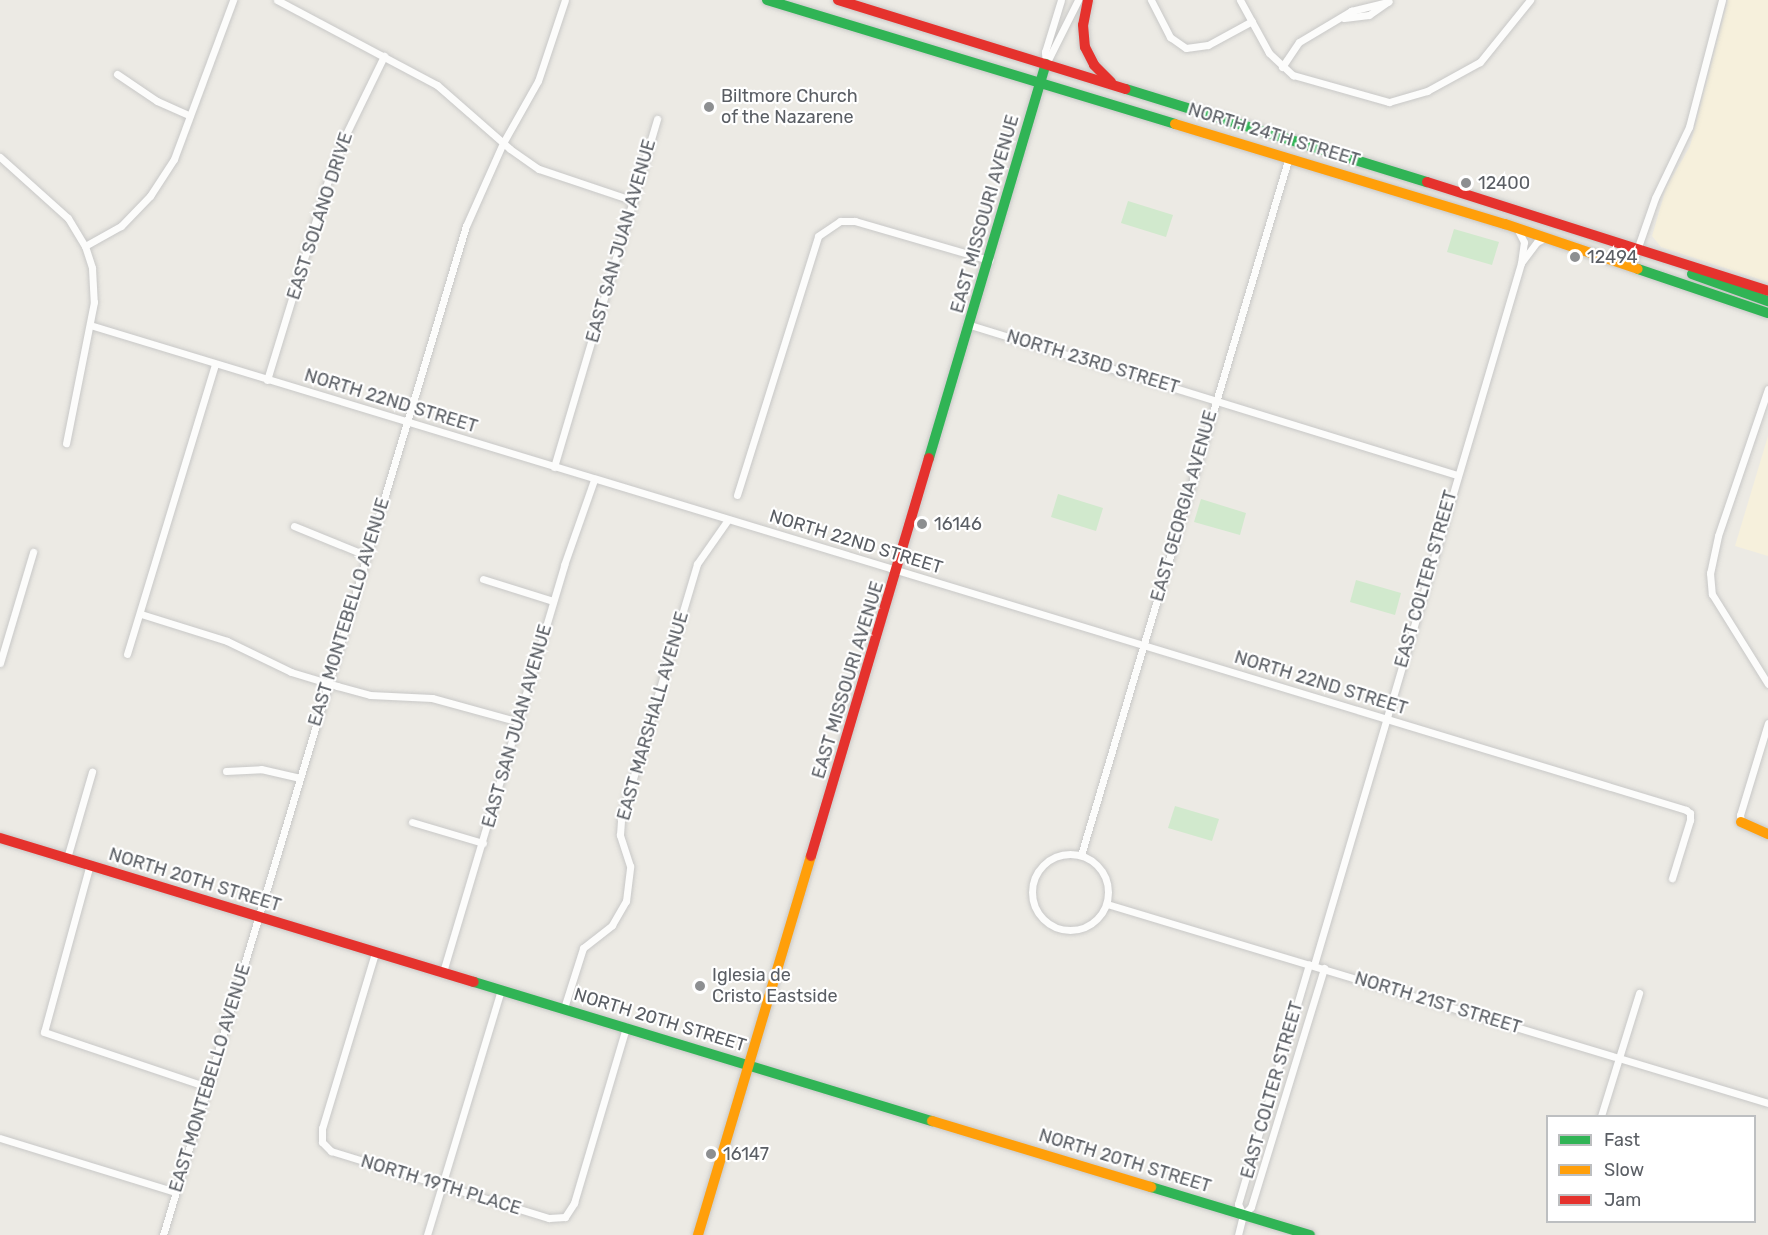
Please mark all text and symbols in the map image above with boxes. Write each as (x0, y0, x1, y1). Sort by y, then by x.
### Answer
place label: Biltmore Church of the Nazarene (721, 86, 858, 128)
street label: NORTH 24TH STREET (1186, 99, 1362, 171)
marker: Biltmore Church of the Nazarene (702, 100, 716, 114)
street label: EAST MISSOURI AVENUE (946, 112, 1024, 316)
street label: EAST SOLANO DRIVE (283, 129, 357, 303)
street label: EAST SAN JUAN AVENUE (581, 136, 661, 346)
place label: 12400 (1478, 172, 1530, 194)
marker: 12400 (1459, 176, 1473, 190)
place label: 12494 (1587, 246, 1638, 268)
marker: 12494 (1568, 250, 1582, 264)
street label: NORTH 23RD STREET (1004, 325, 1182, 399)
street label: NORTH 22ND STREET (302, 364, 480, 438)
street label: EAST GEORGIA AVENUE (1146, 407, 1222, 605)
street label: EAST COLTER STREET (1390, 488, 1462, 670)
street label: EAST MONTEBELLO AVENUE (304, 495, 394, 729)
street label: NORTH 22ND STREET (767, 505, 945, 579)
place label: 16146 (934, 513, 982, 535)
marker: 16146 (915, 517, 929, 531)
street label: EAST MISSOURI AVENUE (808, 578, 888, 782)
street label: EAST MARSHALL AVENUE (613, 608, 693, 824)
street label: EAST SAN JUAN AVENUE (477, 621, 557, 831)
street label: NORTH 22ND STREET (1232, 646, 1410, 720)
street label: NORTH 20TH STREET (106, 843, 284, 917)
street label: EAST MONTEBELLO AVENUE (165, 961, 255, 1195)
place label: Iglesia de Cristo Eastside (712, 965, 838, 1008)
street label: NORTH 21ST STREET (1352, 967, 1524, 1039)
marker: Iglesia de Cristo Eastside (693, 979, 707, 993)
street label: NORTH 20TH STREET (571, 983, 749, 1057)
street label: EAST COLTER STREET (1236, 999, 1308, 1181)
legend (1546, 1115, 1756, 1223)
street label: NORTH 20TH STREET (1036, 1124, 1214, 1198)
text: Fast (1604, 1129, 1640, 1151)
place label: 16147 (723, 1143, 769, 1165)
marker: 16147 (704, 1147, 718, 1161)
street label: NORTH 19TH PLACE (358, 1150, 524, 1220)
text: Slow (1604, 1159, 1644, 1181)
text: Jam (1604, 1189, 1641, 1211)

